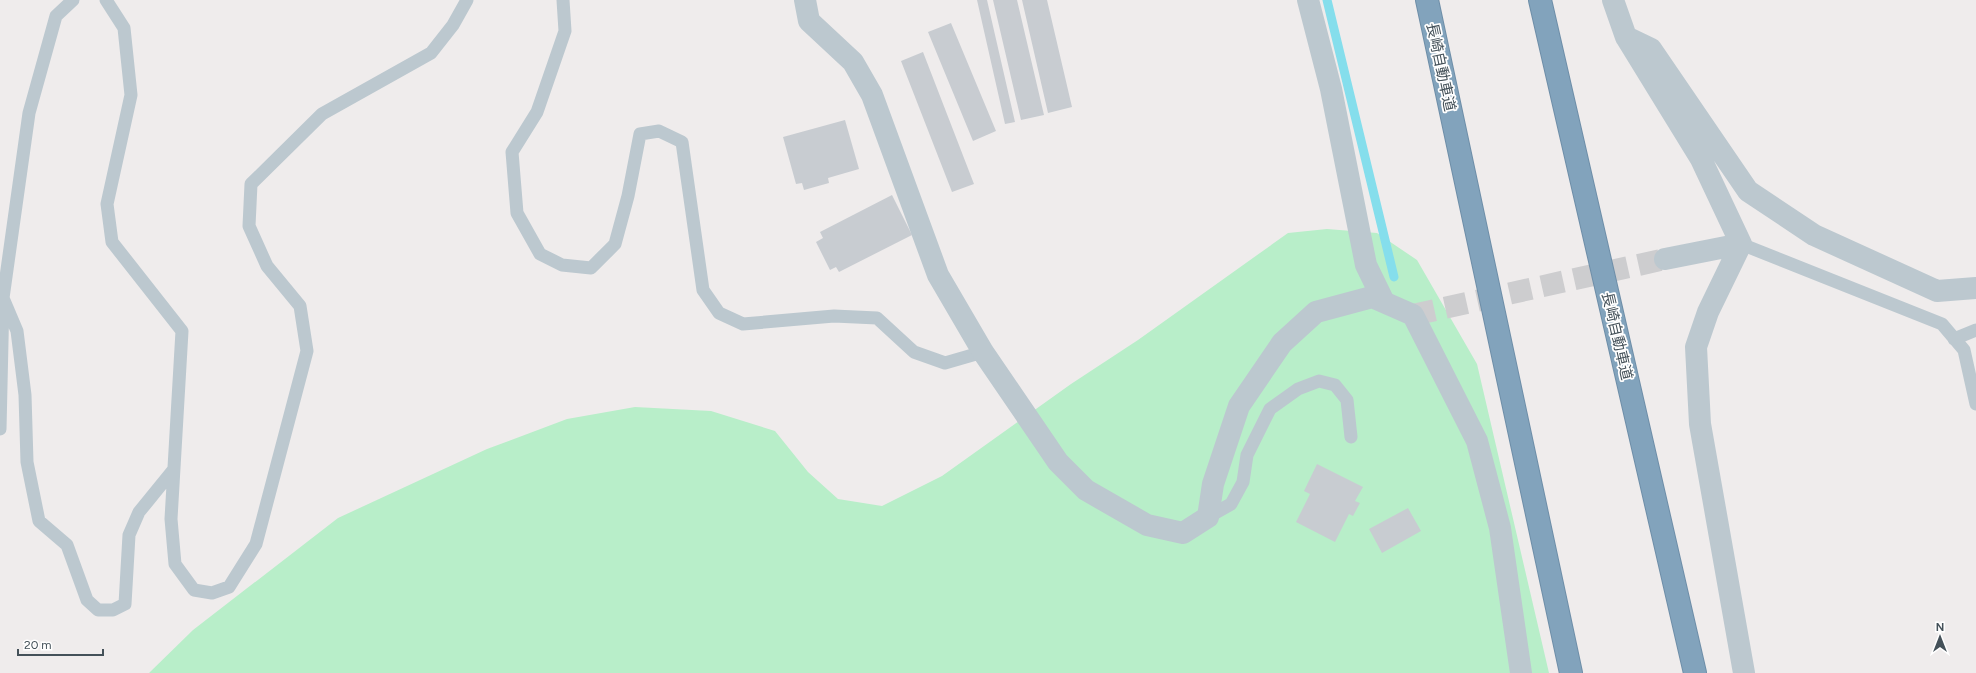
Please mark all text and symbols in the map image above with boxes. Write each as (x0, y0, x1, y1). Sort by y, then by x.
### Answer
street label: 長崎自動車道 (1423, 21, 1459, 113)
street label: 長崎自動車道 (1598, 290, 1636, 382)
north arrow (1920, 617, 1960, 657)
text: N (1936, 621, 1944, 634)
scale bar (18, 631, 103, 657)
text: 20 m (24, 638, 52, 652)

